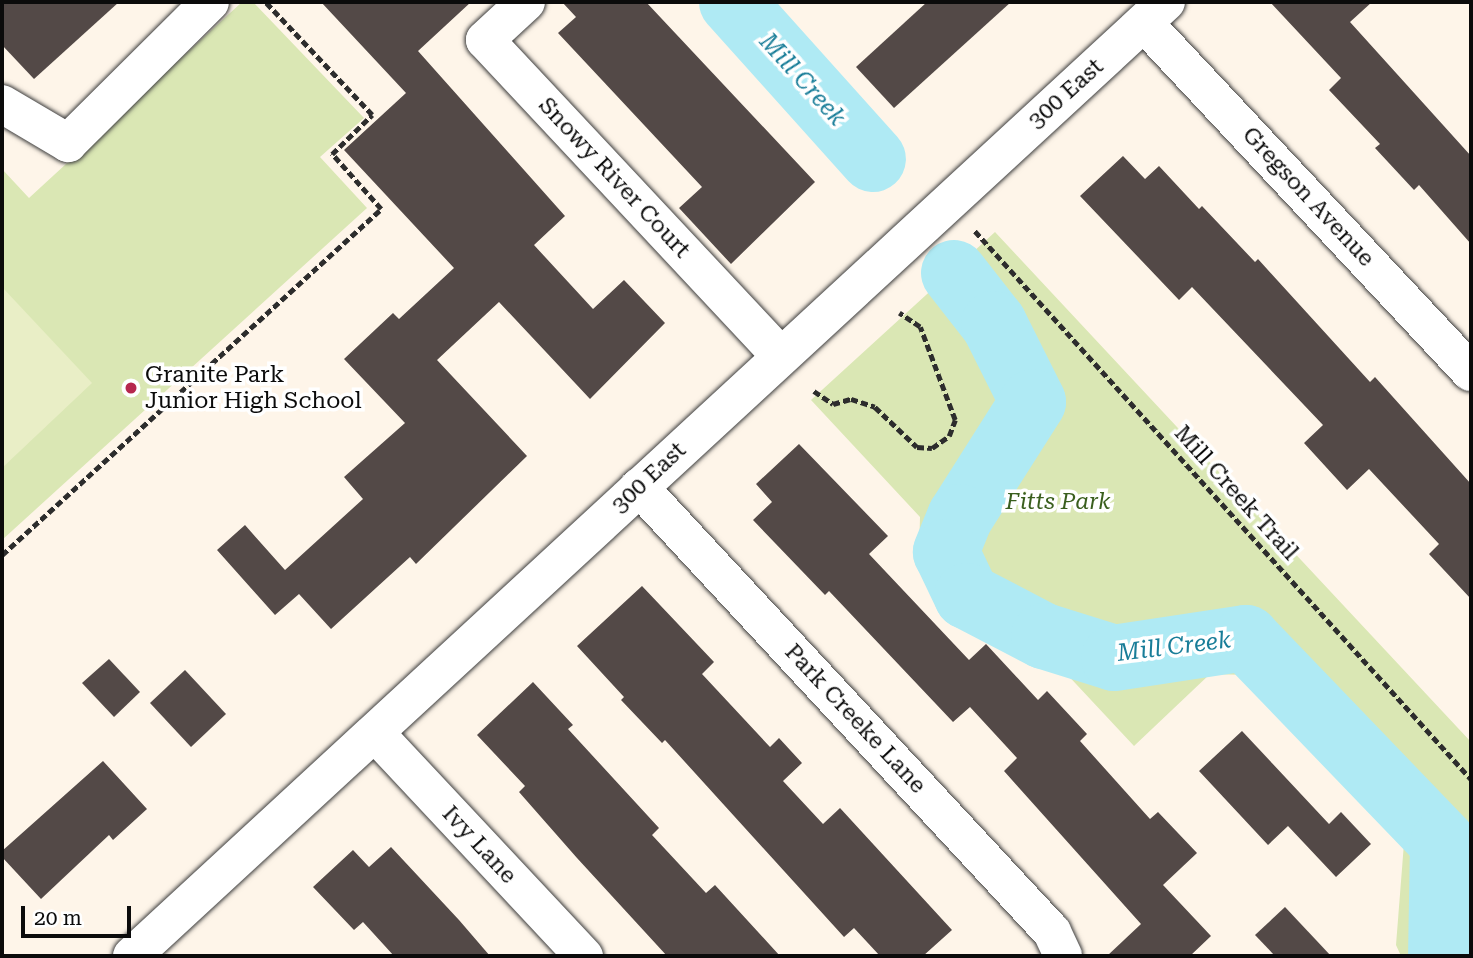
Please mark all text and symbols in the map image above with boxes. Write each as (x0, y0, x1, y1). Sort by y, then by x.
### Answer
water label: Mill Creek (753, 28, 851, 132)
street label: 300 East (1023, 53, 1109, 135)
street label: Snowy River Court (533, 92, 695, 264)
street label: Gregson Avenue (1236, 121, 1380, 273)
place label: Granite Park Junior High School (145, 361, 362, 415)
marker: Granite Park Junior High School (123, 380, 139, 396)
street label: Mill Creek Trail (1168, 420, 1304, 566)
street label: 300 East (606, 437, 692, 519)
park label: Fitts Park (1005, 488, 1111, 516)
water label: Mill Creek (1116, 626, 1232, 668)
street label: Park Creeke Lane (779, 639, 931, 799)
street label: Ivy Lane (436, 800, 522, 890)
scale bar (24, 892, 135, 936)
text: 20 m (34, 906, 82, 930)

